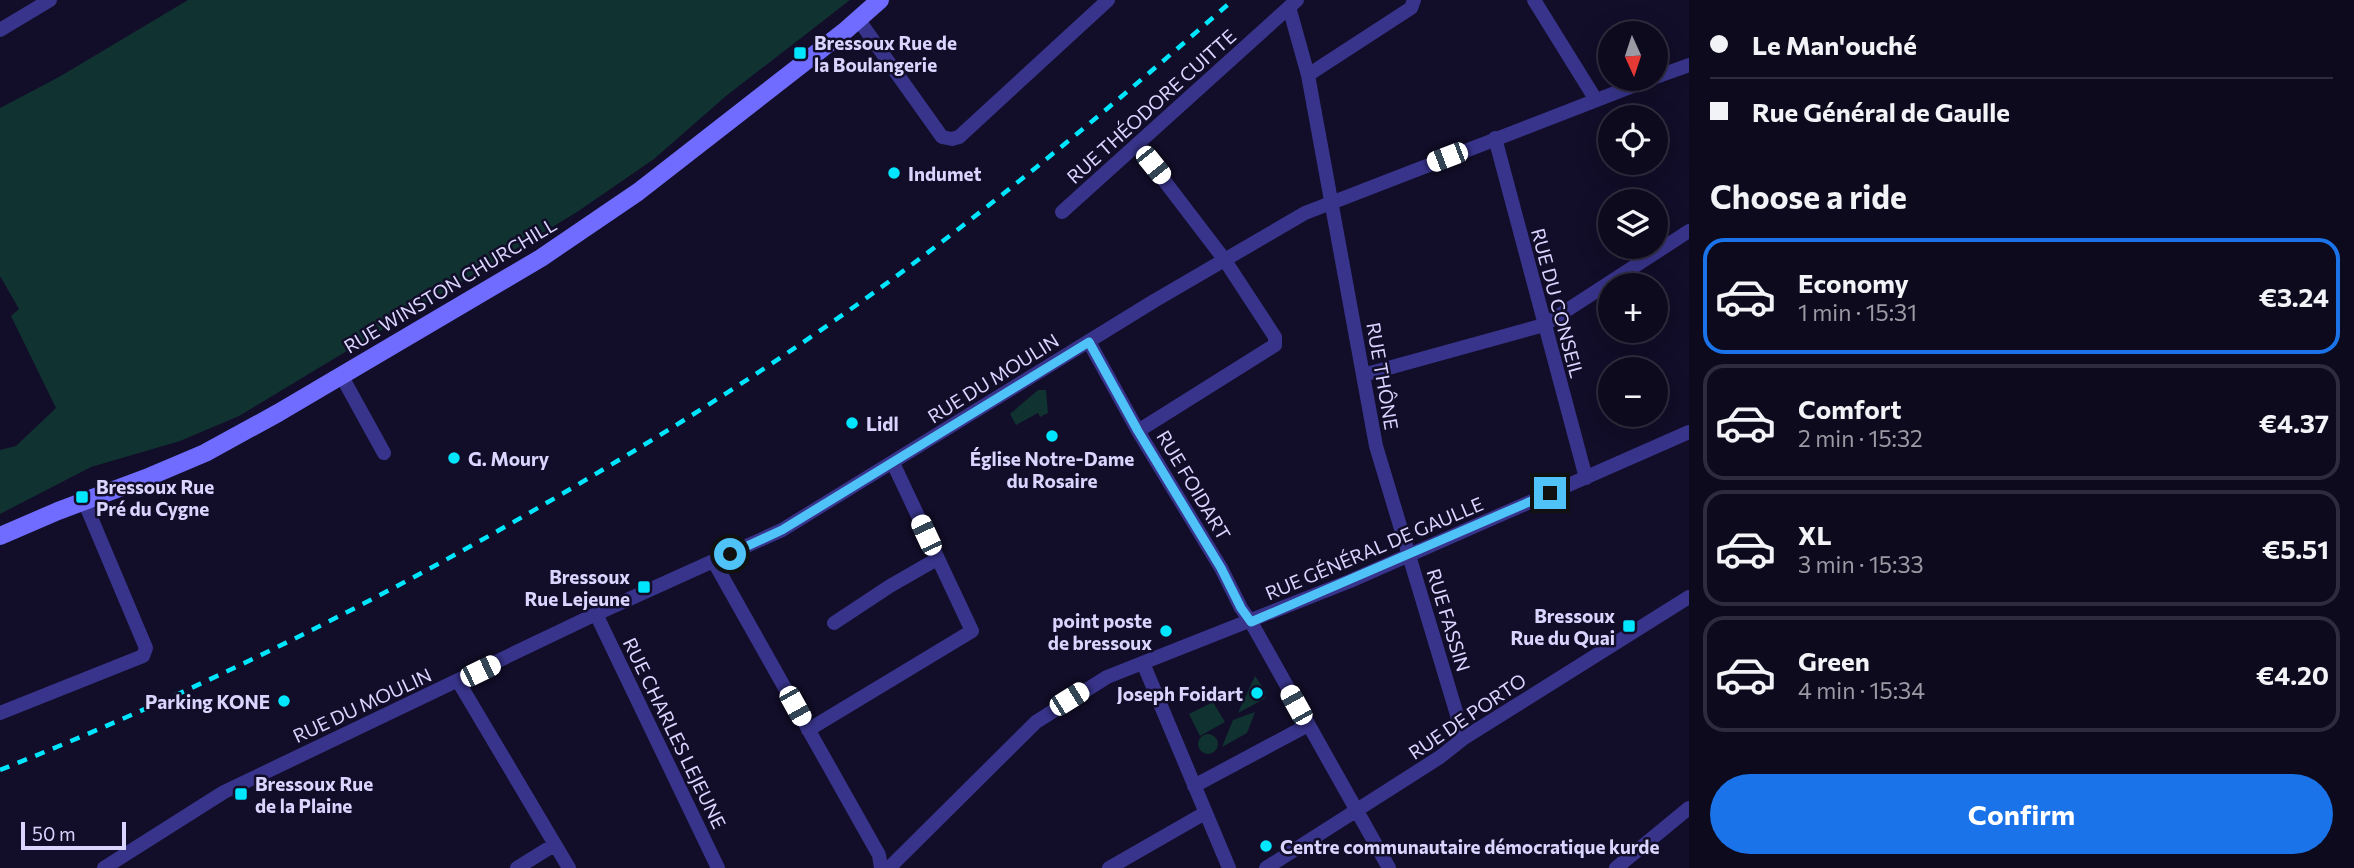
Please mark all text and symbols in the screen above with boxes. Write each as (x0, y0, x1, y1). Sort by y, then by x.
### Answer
north arrow (1598, 21, 1668, 91)
map controls (1598, 21, 1668, 427)
street label: RUE THÉODORE CUITTE (1062, 24, 1240, 188)
text: Le Man'ouché (1752, 29, 1917, 60)
place label: Bressoux Rue de la Boulangerie (814, 31, 957, 76)
marker: Bressoux Rue de la Boulangerie (792, 45, 808, 61)
text: Rue Général de Gaulle (1752, 96, 2010, 127)
button: locate (1598, 105, 1668, 175)
car (1424, 140, 1471, 174)
car (1132, 142, 1175, 188)
place label: Indumet (908, 162, 981, 185)
marker: Indumet (886, 165, 902, 181)
text: Choose a ride (1710, 176, 1907, 216)
button: layers (1598, 189, 1668, 259)
street label: RUE WINSTON CHURCHILL (339, 212, 561, 358)
street label: RUE DU CONSEIL (1527, 226, 1589, 381)
icon: car (1714, 265, 1777, 328)
text: Economy (1798, 267, 1909, 298)
button: + (1598, 273, 1668, 343)
text: €3.24 (2259, 281, 2329, 312)
text: 1 min · 15:31 (1798, 298, 1917, 326)
street label: RUE THÔNE (1362, 320, 1405, 432)
street label: RUE DU MOULIN (923, 328, 1063, 428)
button: − (1598, 357, 1668, 427)
icon: car (1714, 391, 1777, 454)
text: Comfort (1798, 393, 1901, 424)
text: €4.37 (2259, 407, 2329, 438)
place label: Lidl (866, 412, 899, 435)
marker: Lidl (844, 415, 860, 431)
text: 2 min · 15:32 (1798, 424, 1923, 452)
street label: RUE FOIDART (1152, 426, 1236, 544)
marker: Église Notre-Dame du Rosaire (1044, 428, 1060, 444)
place label: G. Moury (468, 447, 550, 470)
place label: Église Notre-Dame du Rosaire (970, 447, 1134, 492)
marker: G. Moury (446, 450, 462, 466)
place label: Bressoux Rue Pré du Cygne (96, 475, 214, 520)
route end (1534, 477, 1566, 509)
marker: Bressoux Rue Pré du Cygne (74, 489, 90, 505)
street label: RUE GÉNÉRAL DE GAULLE (1262, 492, 1486, 604)
car (908, 512, 945, 558)
icon: car (1714, 517, 1777, 580)
text: XL (1798, 519, 1832, 550)
text: €5.51 (2262, 533, 2329, 564)
route start (714, 538, 746, 570)
text: 3 min · 15:33 (1798, 550, 1924, 578)
place label: Bressoux Rue Lejeune (524, 565, 630, 610)
street label: RUE FASSIN (1422, 566, 1476, 674)
marker: Bressoux Rue Lejeune (636, 579, 652, 595)
place label: Bressoux Rue du Quai (1510, 604, 1615, 649)
place label: point poste de bressoux (1048, 609, 1152, 654)
marker: Bressoux Rue du Quai (1621, 618, 1637, 634)
marker: point poste de bressoux (1158, 623, 1174, 639)
street label: RUE CHARLES LEJEUNE (619, 634, 731, 832)
icon: car (1714, 643, 1777, 706)
text: Green (1798, 645, 1870, 676)
car (457, 652, 504, 690)
text: €4.20 (2256, 659, 2329, 690)
street label: RUE DU MOULIN (289, 663, 435, 747)
street label: RUE DE PORTO (1404, 668, 1530, 764)
text: 4 min · 15:34 (1798, 676, 1925, 704)
car (1046, 679, 1093, 719)
place label: Joseph Foidart (1117, 682, 1243, 705)
car (1277, 682, 1316, 728)
car (776, 683, 815, 729)
marker: Joseph Foidart (1249, 685, 1265, 701)
place label: Parking KONE (145, 690, 270, 713)
marker: Parking KONE (276, 693, 292, 709)
place label: Bressoux Rue de la Plaine (255, 772, 373, 817)
button: Confirm (1710, 774, 2333, 854)
marker: Bressoux Rue de la Plaine (233, 786, 249, 802)
scale bar (21, 819, 126, 851)
text: 50 m (32, 822, 76, 845)
place label: Centre communautaire démocratique kurde (1280, 835, 1660, 858)
marker: Centre communautaire démocratique kurde (1258, 838, 1274, 854)

